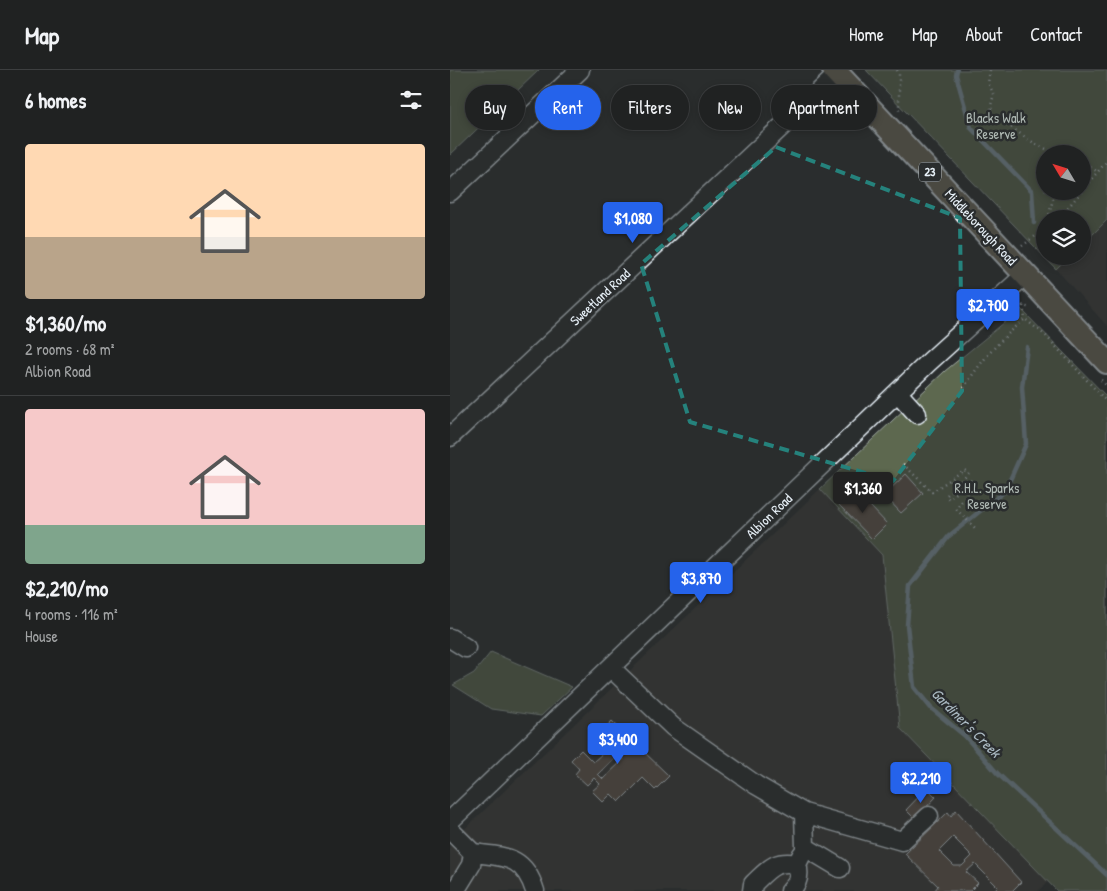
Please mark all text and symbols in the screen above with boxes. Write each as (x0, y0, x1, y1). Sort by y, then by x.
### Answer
text: Map (25, 19, 59, 51)
text: Home (849, 22, 884, 47)
text: Map (912, 22, 937, 47)
text: About (965, 22, 1002, 47)
text: Contact (1030, 22, 1082, 47)
chip: Buy (465, 85, 525, 130)
chip: Rent (535, 85, 601, 130)
chip: Filters (611, 85, 689, 130)
chip: New (699, 85, 761, 130)
chip: Apartment (771, 85, 877, 130)
text: 6 homes (25, 86, 86, 115)
icon: filters (397, 86, 425, 114)
park label: Blacks Walk Reserve (966, 108, 1026, 143)
north arrow (1036, 145, 1091, 200)
map controls (1036, 145, 1091, 265)
road number: 23 (919, 162, 941, 181)
icon: home (180, 176, 270, 266)
street label: Middleborough Road (940, 184, 1022, 270)
pin: $1,080 (592, 202, 674, 244)
text: $1,080 (614, 207, 652, 229)
button: layers (1036, 210, 1091, 265)
street label: Sweetland Road (565, 263, 634, 330)
pin: $2,700 (947, 288, 1029, 331)
text: $2,700 (967, 294, 1009, 316)
text: $1,360/mo (25, 309, 106, 338)
text: 2 rooms · 68 m² (25, 338, 114, 360)
text: Albion Road (25, 360, 91, 382)
icon: home (180, 442, 270, 532)
pin: $1,360 (822, 472, 904, 514)
text: $1,360 (844, 477, 882, 499)
park label: R.H.L. Sparks Reserve (955, 478, 1019, 513)
street label: Albion Road (741, 488, 796, 542)
pin: $3,870 (660, 562, 742, 604)
text: $3,870 (681, 567, 721, 589)
text: $2,210/mo (25, 574, 108, 603)
text: 4 rooms · 116 m² (25, 603, 118, 625)
text: House (25, 625, 58, 647)
water label: Gardiner's Creek (927, 683, 1007, 763)
pin: $3,400 (577, 722, 659, 765)
text: $3,400 (599, 728, 637, 750)
pin: $2,210 (880, 762, 962, 804)
text: $2,210 (901, 767, 941, 789)

